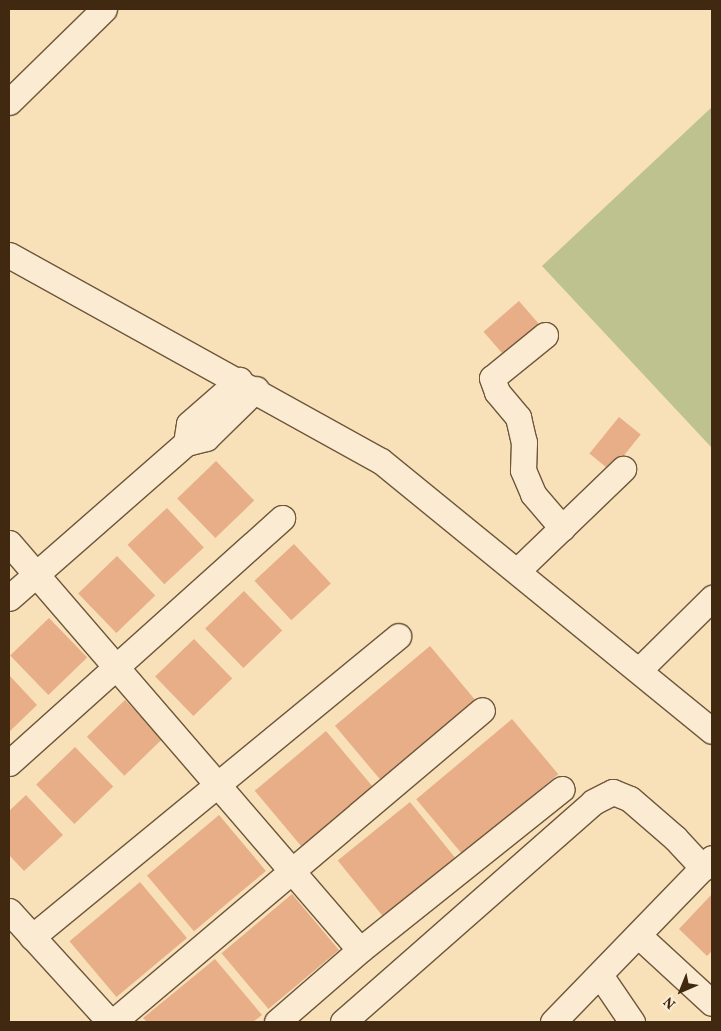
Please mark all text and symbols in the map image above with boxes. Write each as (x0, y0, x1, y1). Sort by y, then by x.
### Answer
north arrow (656, 966, 706, 1016)
text: N (660, 992, 680, 1013)

